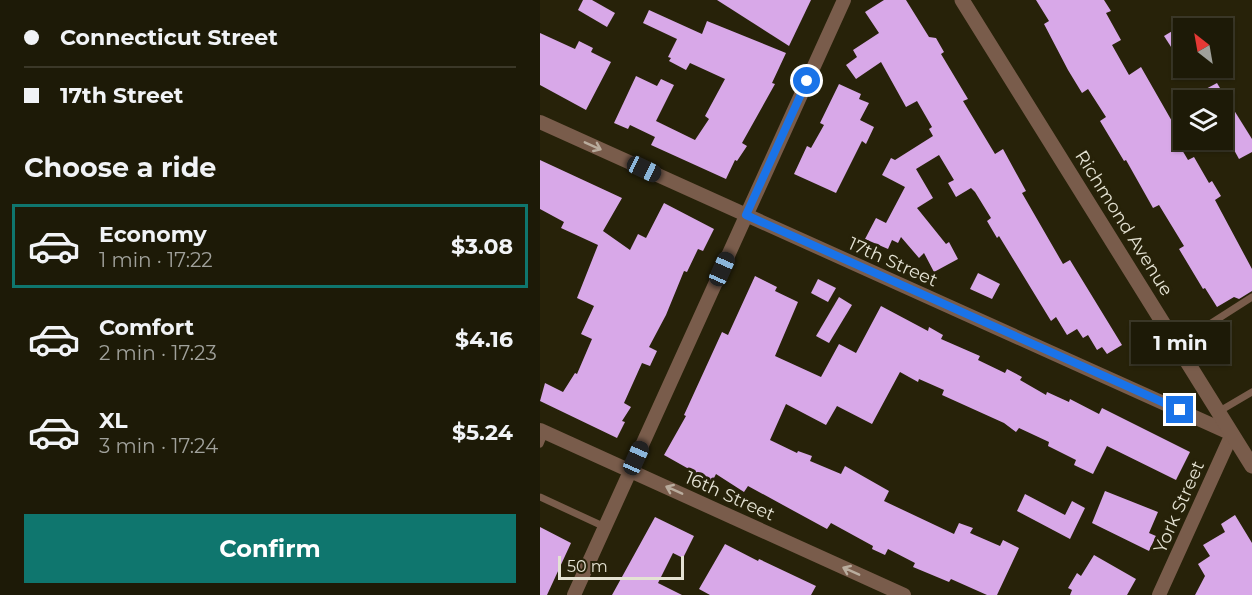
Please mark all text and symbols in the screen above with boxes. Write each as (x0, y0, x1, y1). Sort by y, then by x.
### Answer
north arrow (1173, 18, 1233, 78)
map controls (1173, 18, 1233, 150)
text: Connecticut Street (60, 24, 278, 51)
route start (793, 67, 820, 94)
text: 17th Street (60, 82, 183, 109)
button: layers (1173, 90, 1233, 150)
one-way arrow (584, 141, 602, 152)
street label: Richmond Avenue (1070, 146, 1178, 300)
text: Choose a ride (24, 151, 216, 184)
car (624, 153, 664, 185)
icon: car (27, 219, 81, 273)
text: Economy (99, 221, 207, 248)
text: $3.08 (451, 233, 513, 260)
street label: 17th Street (845, 233, 941, 291)
text: 1 min · 17:22 (99, 248, 213, 272)
car (706, 249, 738, 289)
icon: car (27, 312, 81, 366)
text: Comfort (99, 314, 194, 341)
callout: 1 min (1130, 323, 1230, 365)
text: $4.16 (455, 326, 513, 353)
text: 1 min (1153, 331, 1208, 355)
text: 2 min · 17:23 (99, 341, 217, 365)
route end (1166, 396, 1193, 423)
icon: car (27, 405, 81, 459)
text: XL (99, 407, 128, 434)
text: $5.24 (452, 419, 513, 446)
text: 3 min · 17:24 (99, 434, 218, 458)
car (620, 438, 652, 478)
street label: York Street (1149, 457, 1209, 557)
street label: 16th Street (682, 466, 778, 526)
one-way arrow (665, 484, 683, 496)
button: Confirm (24, 514, 516, 583)
scale bar (558, 553, 684, 580)
text: 50 m (567, 557, 608, 576)
one-way arrow (843, 564, 861, 576)

